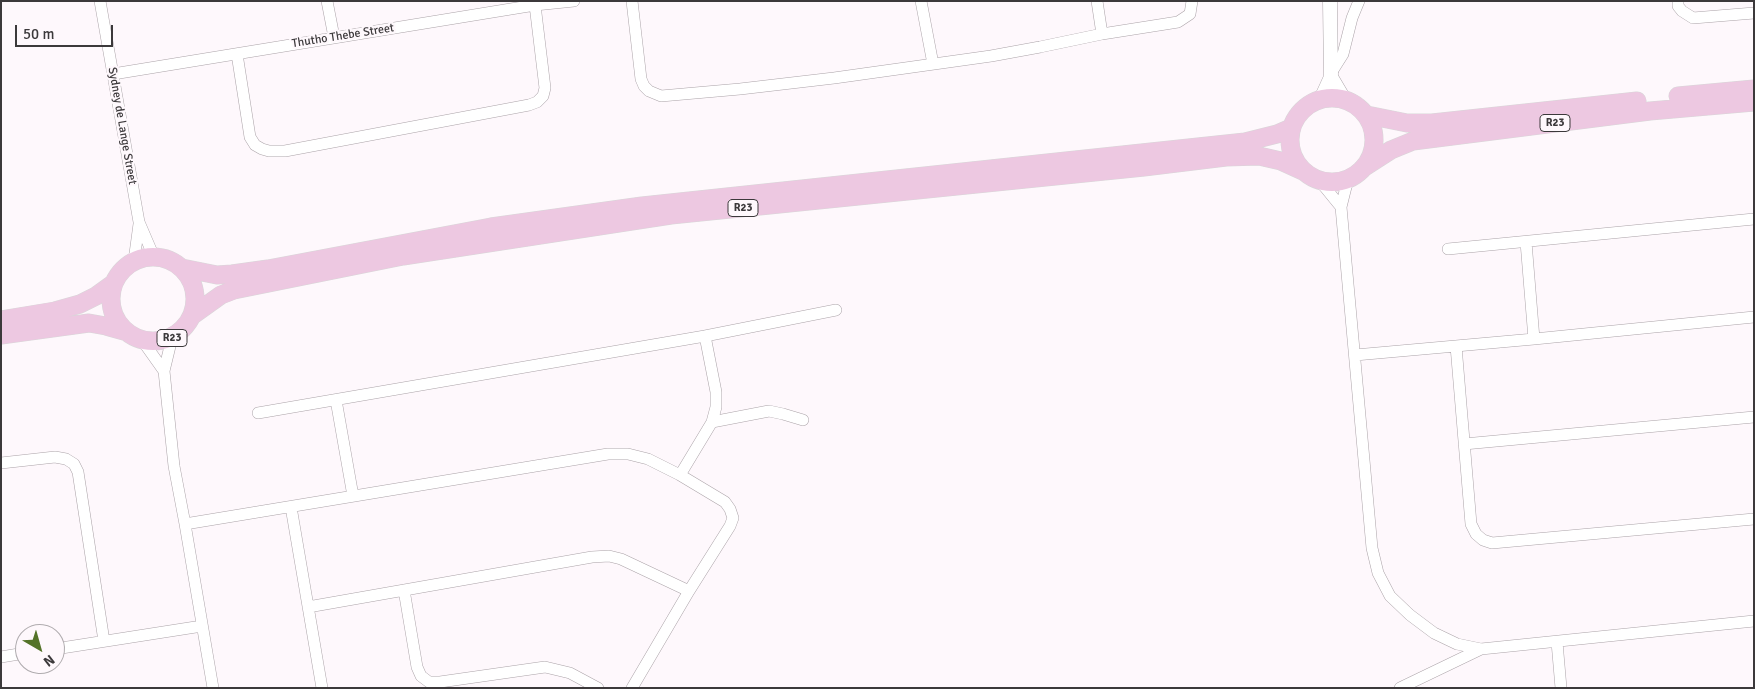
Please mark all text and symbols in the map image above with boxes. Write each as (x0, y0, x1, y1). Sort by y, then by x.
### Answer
scale bar (18, 15, 115, 47)
street label: Thutho Thebe Street (291, 21, 395, 51)
text: 50 m (23, 25, 54, 43)
street label: Sydney de Lange Street (105, 66, 139, 186)
road number: R23 (1540, 115, 1570, 132)
road number: R23 (728, 200, 758, 217)
road number: R23 (157, 329, 187, 346)
north arrow (15, 624, 65, 674)
text: N (40, 651, 58, 670)

